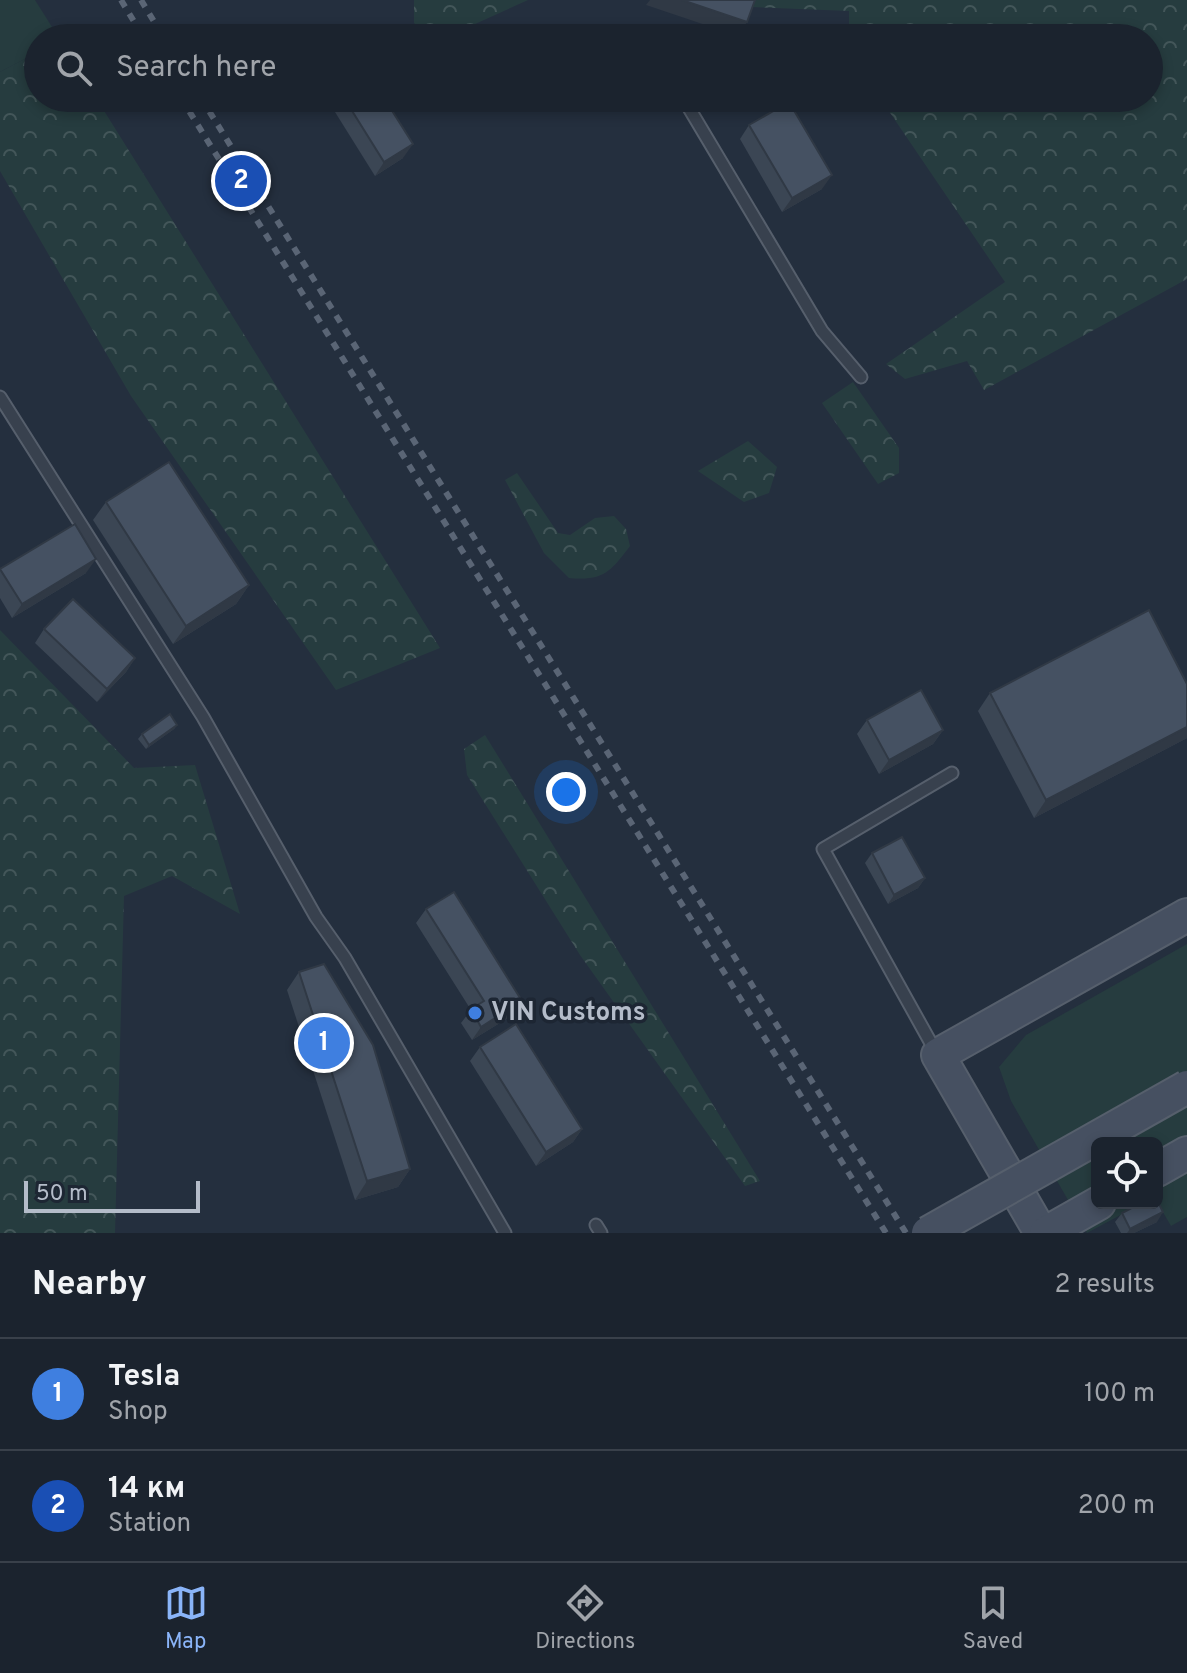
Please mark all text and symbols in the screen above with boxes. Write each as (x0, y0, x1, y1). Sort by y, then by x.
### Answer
search box (24, 24, 1163, 112)
icon: search (52, 46, 96, 90)
text: Search here (116, 50, 276, 87)
pin: 2 (215, 151, 267, 211)
your location (546, 772, 586, 812)
place label: VIN Customs (491, 997, 646, 1030)
marker: VIN Customs (466, 1004, 484, 1022)
pin: 1 (298, 1013, 350, 1073)
map controls (1091, 1137, 1163, 1209)
button: locate (1091, 1137, 1163, 1209)
scale bar (24, 1177, 200, 1213)
text: 50 m (36, 1181, 88, 1208)
text: Nearby (32, 1264, 147, 1307)
text: 2 results (1055, 1269, 1155, 1302)
text: Tesla (108, 1359, 180, 1396)
text: 1 (53, 1378, 63, 1411)
text: 100 m (1084, 1378, 1155, 1411)
text: Shop (108, 1396, 168, 1429)
text: 14 км (108, 1471, 185, 1508)
text: 2 (50, 1490, 66, 1523)
text: 200 m (1078, 1490, 1155, 1523)
text: Station (108, 1508, 191, 1541)
tab: Map (164, 1581, 208, 1656)
tab: Directions (535, 1581, 635, 1656)
tab: Saved (963, 1581, 1023, 1656)

